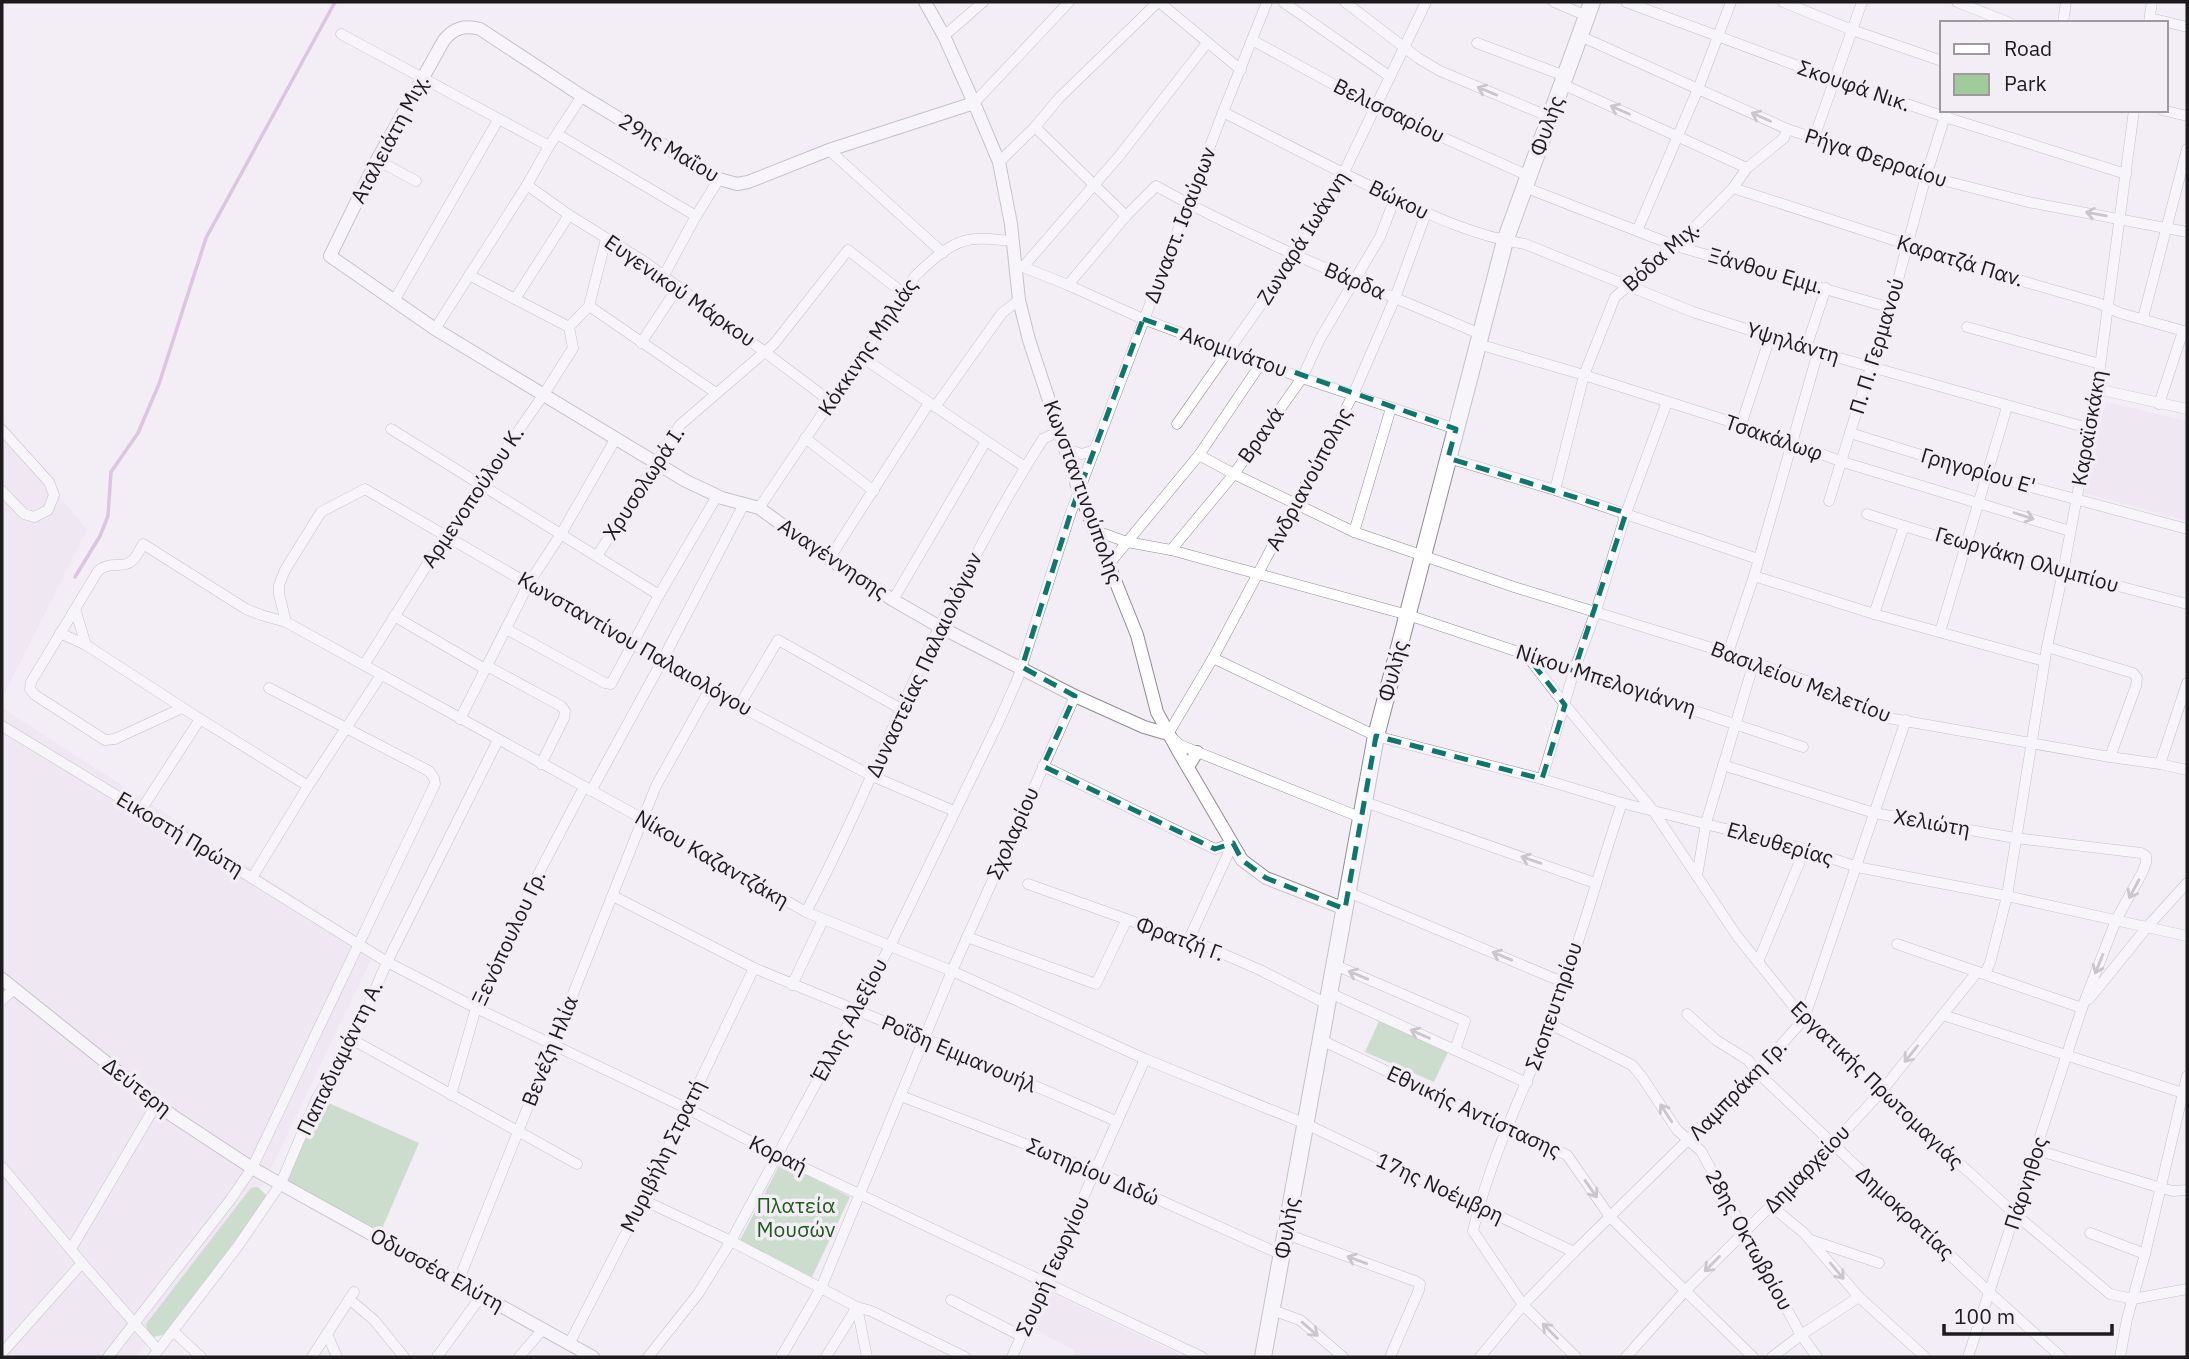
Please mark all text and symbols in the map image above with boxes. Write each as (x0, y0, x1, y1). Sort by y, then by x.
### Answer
legend (1940, 21, 2168, 112)
text: Road (2004, 34, 2052, 62)
street label: Σκουφά Νικ. (1794, 53, 1914, 117)
street label: Αταλειάτη Μιχ. (343, 69, 435, 208)
text: Park (2004, 69, 2047, 97)
street label: Βελισσαρίου (1329, 71, 1450, 149)
one-way arrow (1477, 84, 1498, 97)
street label: Φυλής (1522, 92, 1570, 160)
one-way arrow (1610, 103, 1631, 116)
street label: 29ης Μαΐου (614, 106, 725, 188)
one-way arrow (1751, 110, 1772, 123)
street label: Ρήγα Φερραίου (1801, 121, 1951, 193)
street label: Δυναστ. Ισαύρων (1136, 142, 1222, 307)
street label: Ζωναρά Ιωάννη (1250, 165, 1355, 310)
street label: Βώκου (1365, 173, 1434, 226)
one-way arrow (2085, 207, 2108, 220)
street label: Βόδα Μιχ. (1616, 213, 1705, 297)
street label: Καρατζά Παν. (1893, 227, 2027, 293)
street label: Ευγενικού Μάρκου (599, 228, 762, 353)
street label: Ξάνθου Εμμ. (1705, 240, 1827, 300)
street label: Βάρδα (1320, 255, 1390, 305)
street label: Κόκκινης Μηλιάς (811, 272, 923, 421)
street label: Π. Π. Γερμανού (1842, 274, 1910, 417)
street label: Υψηλάντη (1743, 315, 1843, 369)
street label: Ακομινάτου (1177, 319, 1292, 383)
street label: Καραϊσκάκη (2064, 368, 2112, 488)
street label: Κωνσταντινούπολης (1038, 396, 1130, 587)
street label: Βρανά (1231, 401, 1290, 468)
street label: Ανδριανούπολης (1259, 402, 1358, 555)
street label: Τσακάλωφ (1722, 407, 1827, 467)
street label: Αρμενοπούλου Κ. (414, 420, 530, 573)
street label: Χρυσολωρά Ι. (596, 420, 690, 545)
street label: Γρηγορίου Ε' (1918, 440, 2039, 500)
street label: Αναγέννησης (773, 511, 894, 605)
one-way arrow (2013, 511, 2035, 524)
street label: Γεωργάκη Ολυμπίου (1932, 519, 2122, 599)
street label: Δυναστείας Παλαιολόγων (859, 547, 988, 782)
street label: Κωνσταντίνου Παλαιολόγου (513, 564, 758, 722)
street label: Βασιλείου Μελετίου (1707, 634, 1896, 728)
street label: Φυλής (1370, 637, 1414, 705)
street label: Νίκου Μπελογιάννη (1513, 637, 1700, 721)
street label: Σχολαρίου (979, 782, 1045, 883)
street label: Εικοστή Πρώτη (112, 784, 249, 882)
street label: Χελιώτη (1892, 802, 1973, 843)
street label: Νίκου Καζαντζάκη (630, 803, 795, 914)
street label: Ελευθερίας (1724, 814, 1837, 872)
one-way arrow (1521, 853, 1542, 866)
street label: Ξενόπουλου Γρ. (464, 865, 552, 1010)
one-way arrow (2126, 878, 2140, 899)
street label: Φρατζή Γ. (1132, 909, 1228, 967)
street label: Σκοπευτηρίου (1518, 938, 1588, 1073)
one-way arrow (1492, 949, 1513, 962)
street label: Έλλης Αλεξίου (804, 953, 893, 1087)
one-way arrow (2092, 953, 2105, 974)
one-way arrow (1347, 968, 1369, 981)
street label: Παπαδιαμάντη Α. (289, 975, 389, 1140)
street label: Βενέζη Ηλία (514, 991, 584, 1110)
street label: Εργατικής Πρωτομαγιάς (1785, 994, 1970, 1174)
street label: Ροΐδη Εμμανουήλ (878, 1008, 1041, 1098)
one-way arrow (1410, 1027, 1431, 1040)
street label: Λαμπράκη Γρ. (1682, 1033, 1793, 1146)
one-way arrow (1903, 1045, 1919, 1063)
street label: Δεύτερη (97, 1050, 178, 1122)
street label: Εθνικής Αντίστασης (1383, 1058, 1566, 1164)
street label: Μυριβήλη Στρατή (613, 1074, 711, 1237)
one-way arrow (1659, 1104, 1673, 1123)
street label: Δημαρχείου (1757, 1118, 1856, 1219)
street label: Κοραή (745, 1128, 812, 1180)
street label: Σωτηρίου Διδώ (1023, 1130, 1164, 1212)
street label: Πάρνηθος (1997, 1133, 2053, 1233)
street label: 17ης Νοέμβρη (1372, 1145, 1509, 1229)
street label: Δημοκρατίας (1850, 1159, 1961, 1265)
street label: 28ης Οκτωβρίου (1700, 1164, 1800, 1315)
one-way arrow (1584, 1179, 1598, 1198)
park label: Πλατεία Μουσών (756, 1191, 836, 1243)
street label: Σουρή Γεωργίου (1009, 1191, 1095, 1340)
street label: Φυλής (1267, 1195, 1305, 1261)
street label: Οδυσσέα Ελύτη (366, 1221, 509, 1317)
one-way arrow (1346, 1253, 1368, 1265)
one-way arrow (1704, 1256, 1721, 1273)
one-way arrow (1829, 1262, 1845, 1280)
scale bar (1944, 1292, 2112, 1336)
text: 100 m (1954, 1302, 2015, 1330)
one-way arrow (1301, 1321, 1319, 1337)
one-way arrow (1541, 1323, 1558, 1340)

